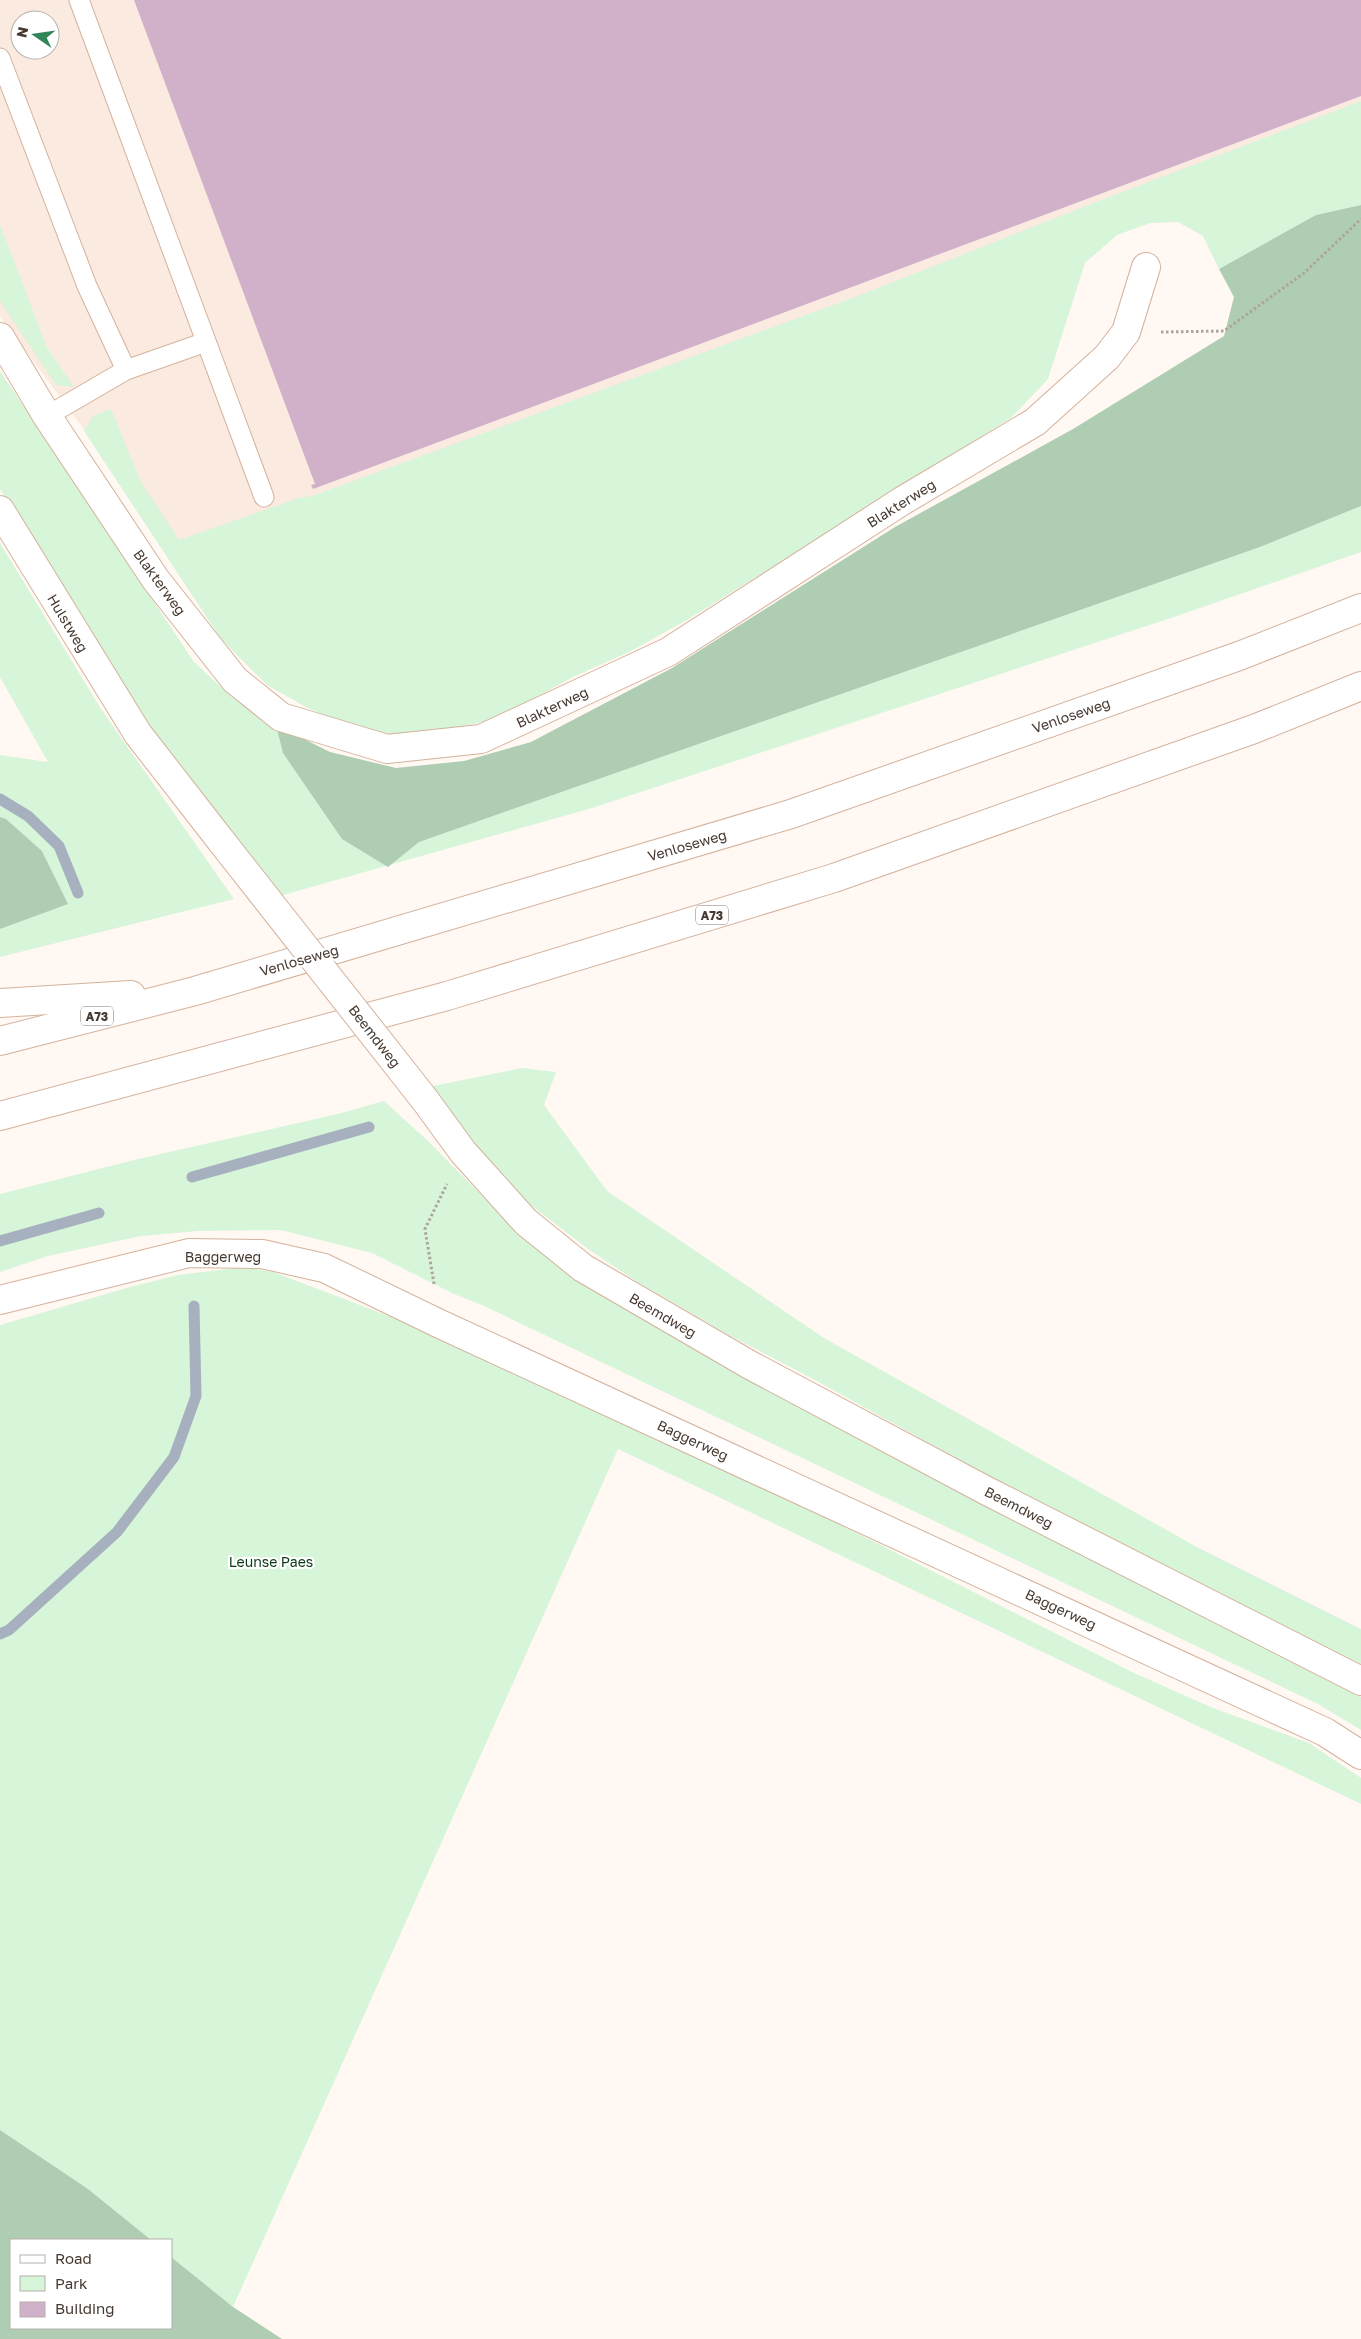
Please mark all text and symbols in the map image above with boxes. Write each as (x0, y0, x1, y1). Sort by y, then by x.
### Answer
north arrow (10, 10, 60, 60)
text: N (12, 25, 31, 39)
street label: Blakterweg (864, 475, 938, 531)
street label: Blakterweg (130, 546, 190, 618)
street label: Hulstweg (44, 591, 92, 655)
street label: Blakterweg (513, 683, 591, 731)
street label: Venloseweg (1030, 694, 1112, 736)
street label: Venloseweg (646, 826, 728, 864)
road number: A73 (696, 906, 728, 924)
street label: Venloseweg (258, 941, 340, 979)
street label: Beemdweg (345, 1001, 405, 1071)
road number: A73 (81, 1006, 113, 1026)
street label: Baggerweg (185, 1248, 261, 1265)
street label: Beemdweg (626, 1289, 700, 1341)
street label: Baggerweg (655, 1416, 731, 1464)
street label: Beemdweg (982, 1483, 1056, 1531)
park label: Leunse Paes (229, 1553, 313, 1570)
street label: Baggerweg (1023, 1585, 1099, 1633)
legend (10, 2239, 172, 2329)
text: Road (55, 2249, 92, 2267)
text: Park (55, 2274, 88, 2292)
text: Building (55, 2299, 115, 2317)

